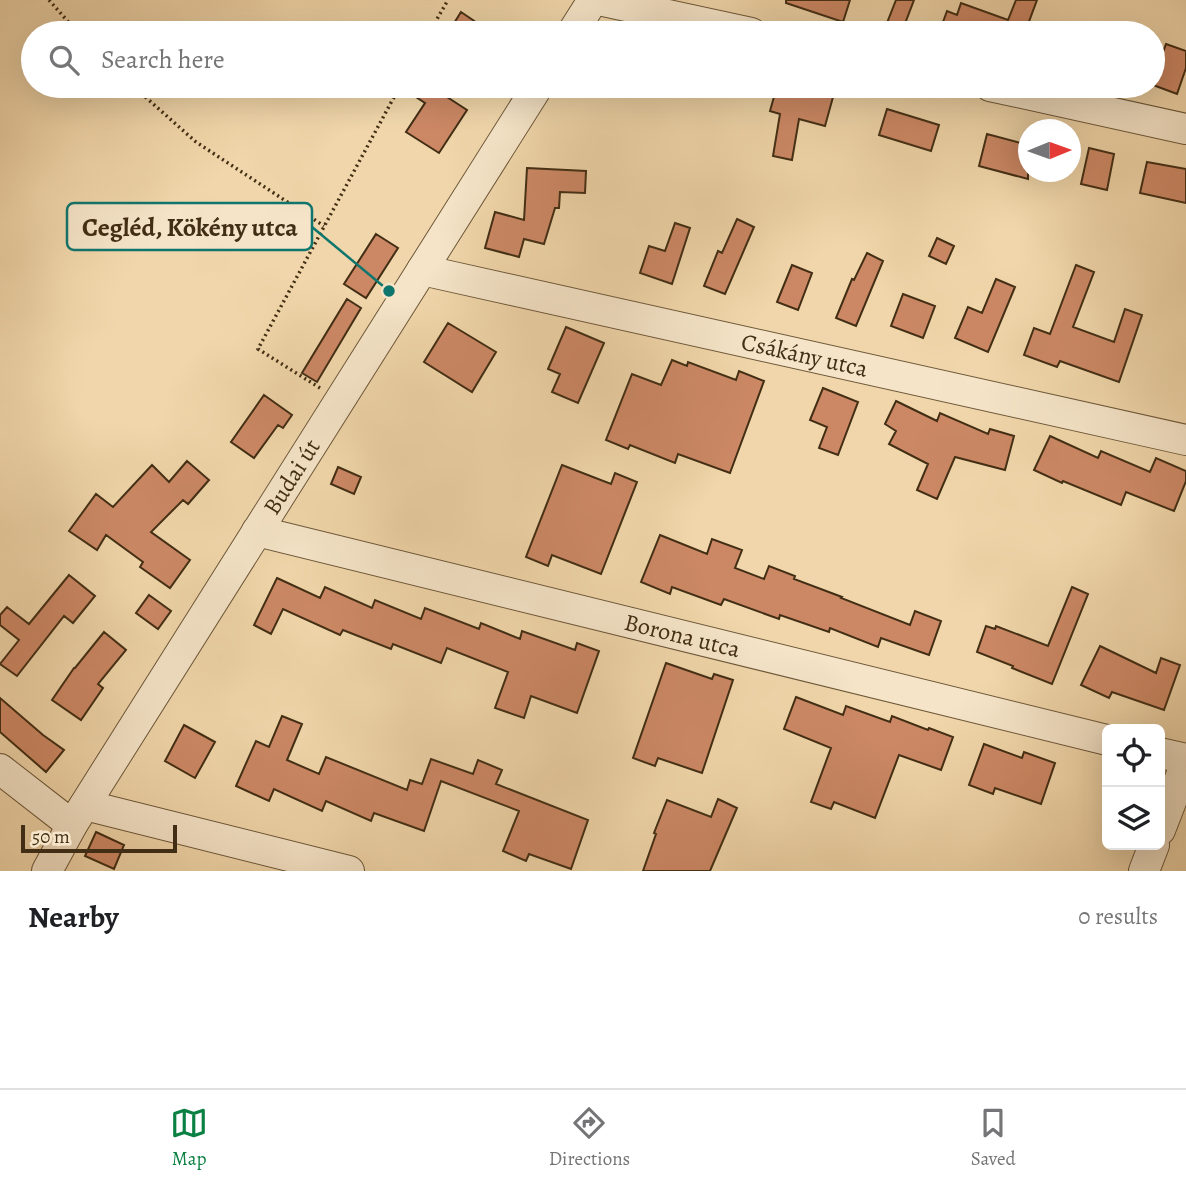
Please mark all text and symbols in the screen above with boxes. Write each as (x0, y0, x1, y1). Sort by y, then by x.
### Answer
search box (21, 21, 1165, 98)
icon: search (45, 41, 83, 79)
text: Search here (101, 42, 225, 77)
north arrow (1018, 119, 1081, 182)
callout: Cegléd, Kökény utca (67, 203, 312, 250)
text: Cegléd, Kökény utca (82, 210, 298, 245)
street label: Csákány utca (738, 326, 872, 385)
street label: Budai út (256, 433, 328, 521)
street label: Borona utca (621, 606, 744, 665)
map controls (1102, 724, 1165, 850)
button: locate (1102, 724, 1165, 787)
button: layers (1102, 787, 1165, 850)
scale bar (21, 822, 177, 854)
text: 50 m (32, 824, 70, 850)
text: Nearby (28, 897, 119, 937)
text: 0 results (1078, 901, 1158, 932)
tab: Map (170, 1104, 208, 1172)
tab: Directions (549, 1104, 630, 1172)
tab: Saved (971, 1104, 1016, 1172)

